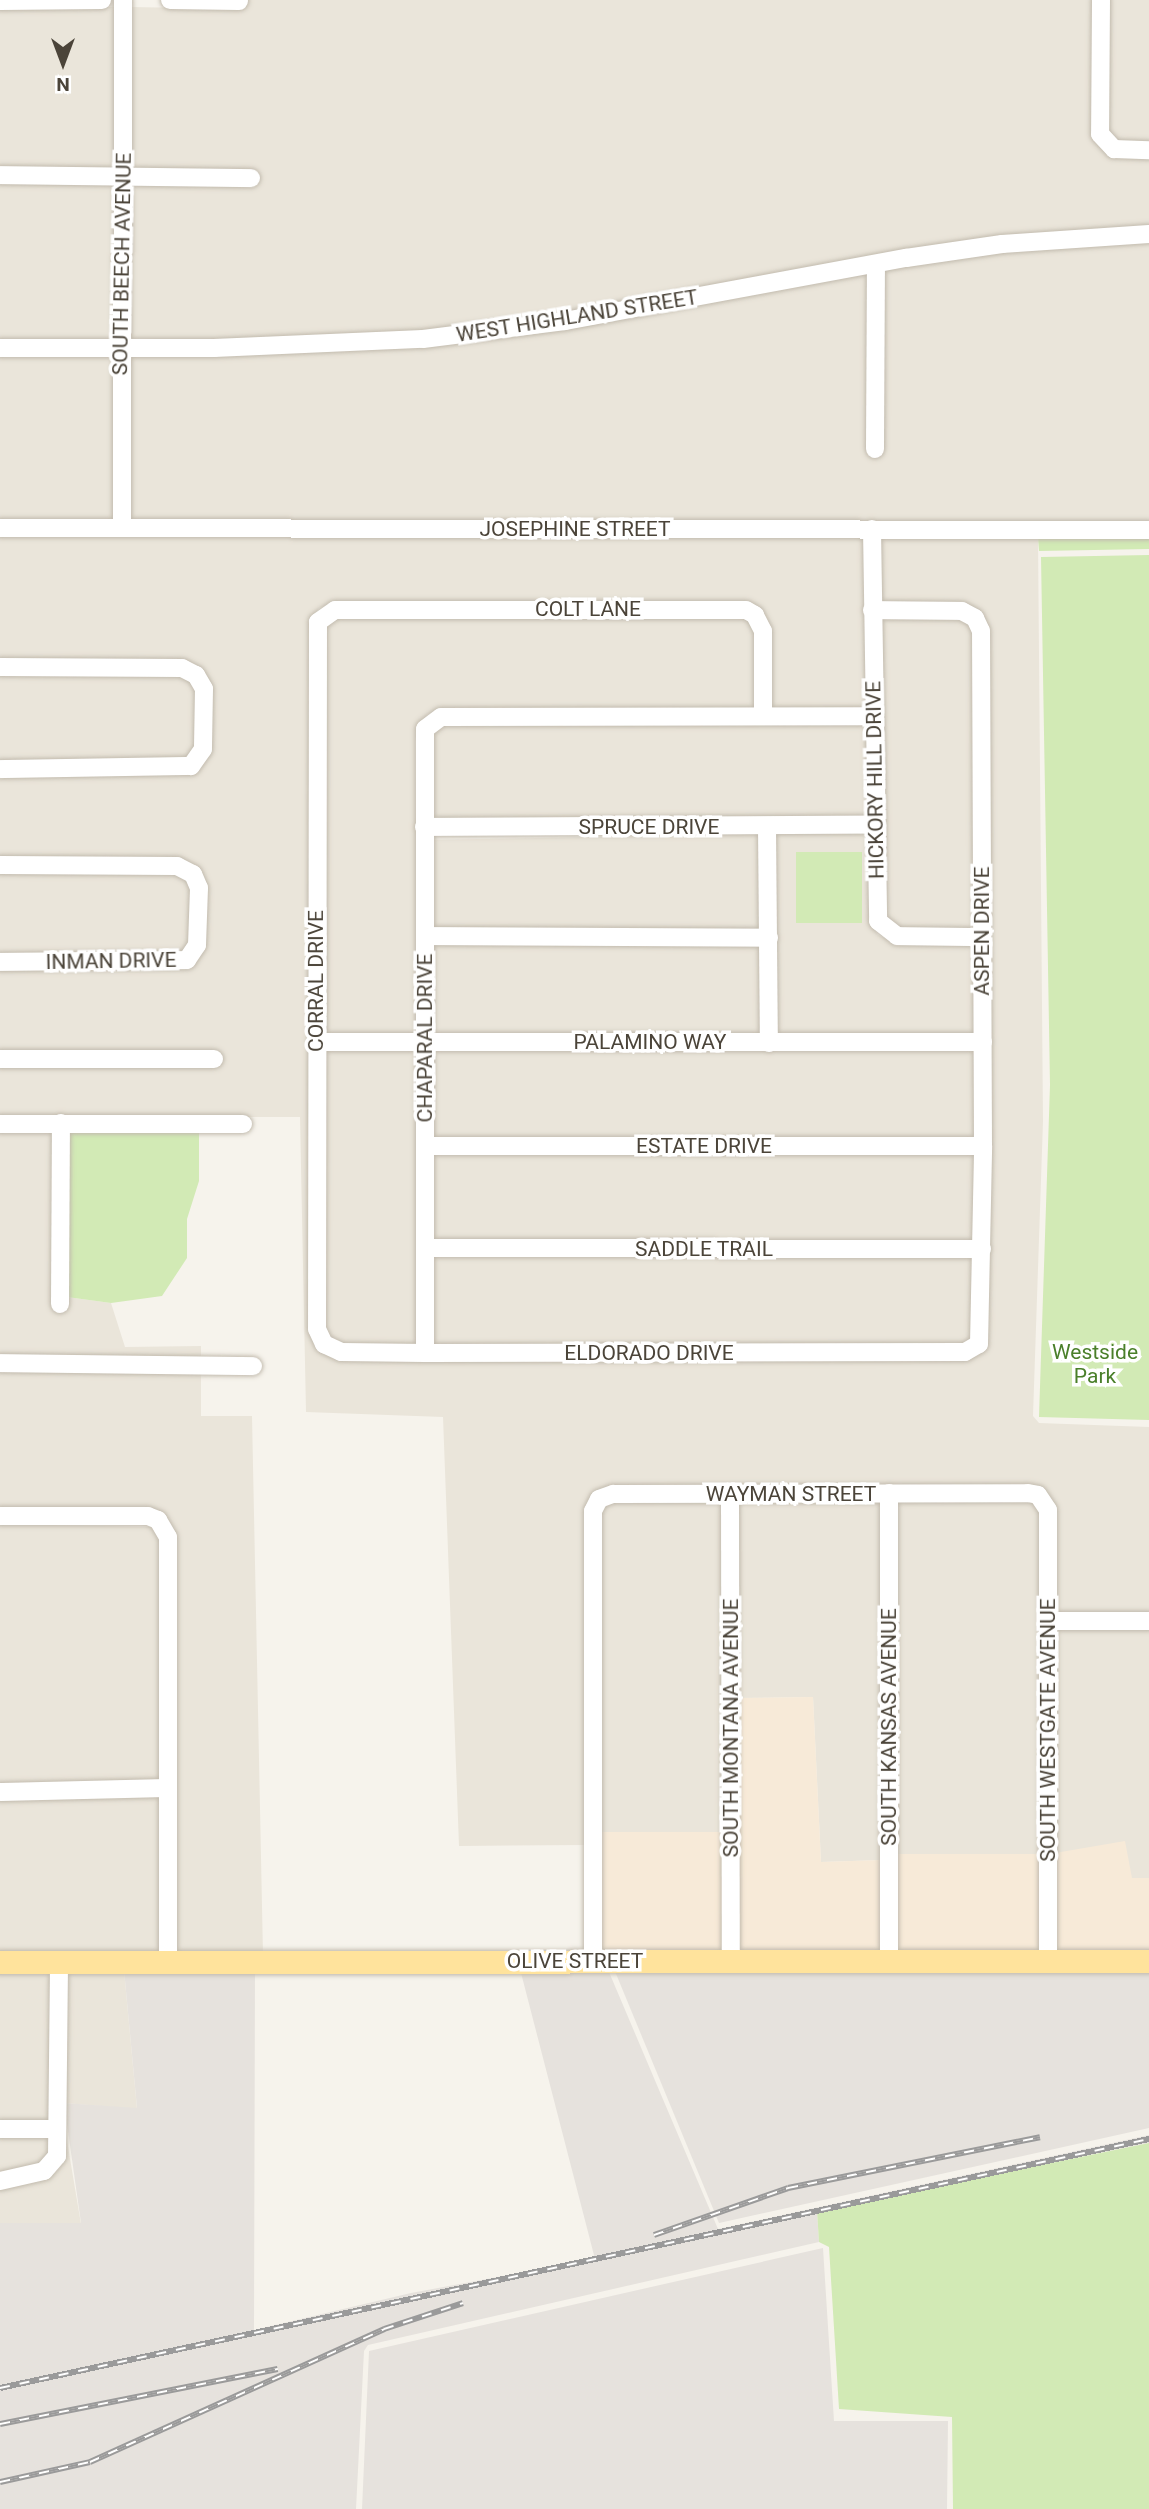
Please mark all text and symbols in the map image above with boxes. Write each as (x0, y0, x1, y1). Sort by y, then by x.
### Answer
north arrow (28, 28, 98, 98)
text: N (56, 73, 70, 96)
street label: SOUTH BEECH AVENUE (107, 152, 137, 376)
street label: WEST HIGHLAND STREET (454, 284, 700, 348)
street label: JOSEPHINE STREET (479, 516, 671, 542)
street label: COLT LANE (535, 596, 641, 622)
street label: HICKORY HILL DRIVE (861, 681, 889, 879)
street label: SPRUCE DRIVE (579, 814, 719, 840)
street label: ASPEN DRIVE (969, 866, 995, 996)
street label: CORRAL DRIVE (303, 910, 329, 1052)
street label: INMAN DRIVE (45, 947, 177, 975)
street label: CHAPARAL DRIVE (412, 954, 438, 1122)
street label: PALAMINO WAY (574, 1029, 726, 1055)
street label: ESTATE DRIVE (636, 1133, 772, 1159)
street label: SADDLE TRAIL (635, 1236, 773, 1262)
park label: Westside Park (1052, 1339, 1138, 1389)
street label: ELDORADO DRIVE (564, 1340, 734, 1366)
street label: WAYMAN STREET (706, 1481, 876, 1507)
street label: SOUTH WESTGATE AVENUE (1035, 1598, 1061, 1862)
street label: SOUTH MONTANA AVENUE (718, 1599, 744, 1857)
street label: SOUTH KANSAS AVENUE (876, 1608, 902, 1846)
street label: OLIVE STREET (507, 1948, 643, 1974)

